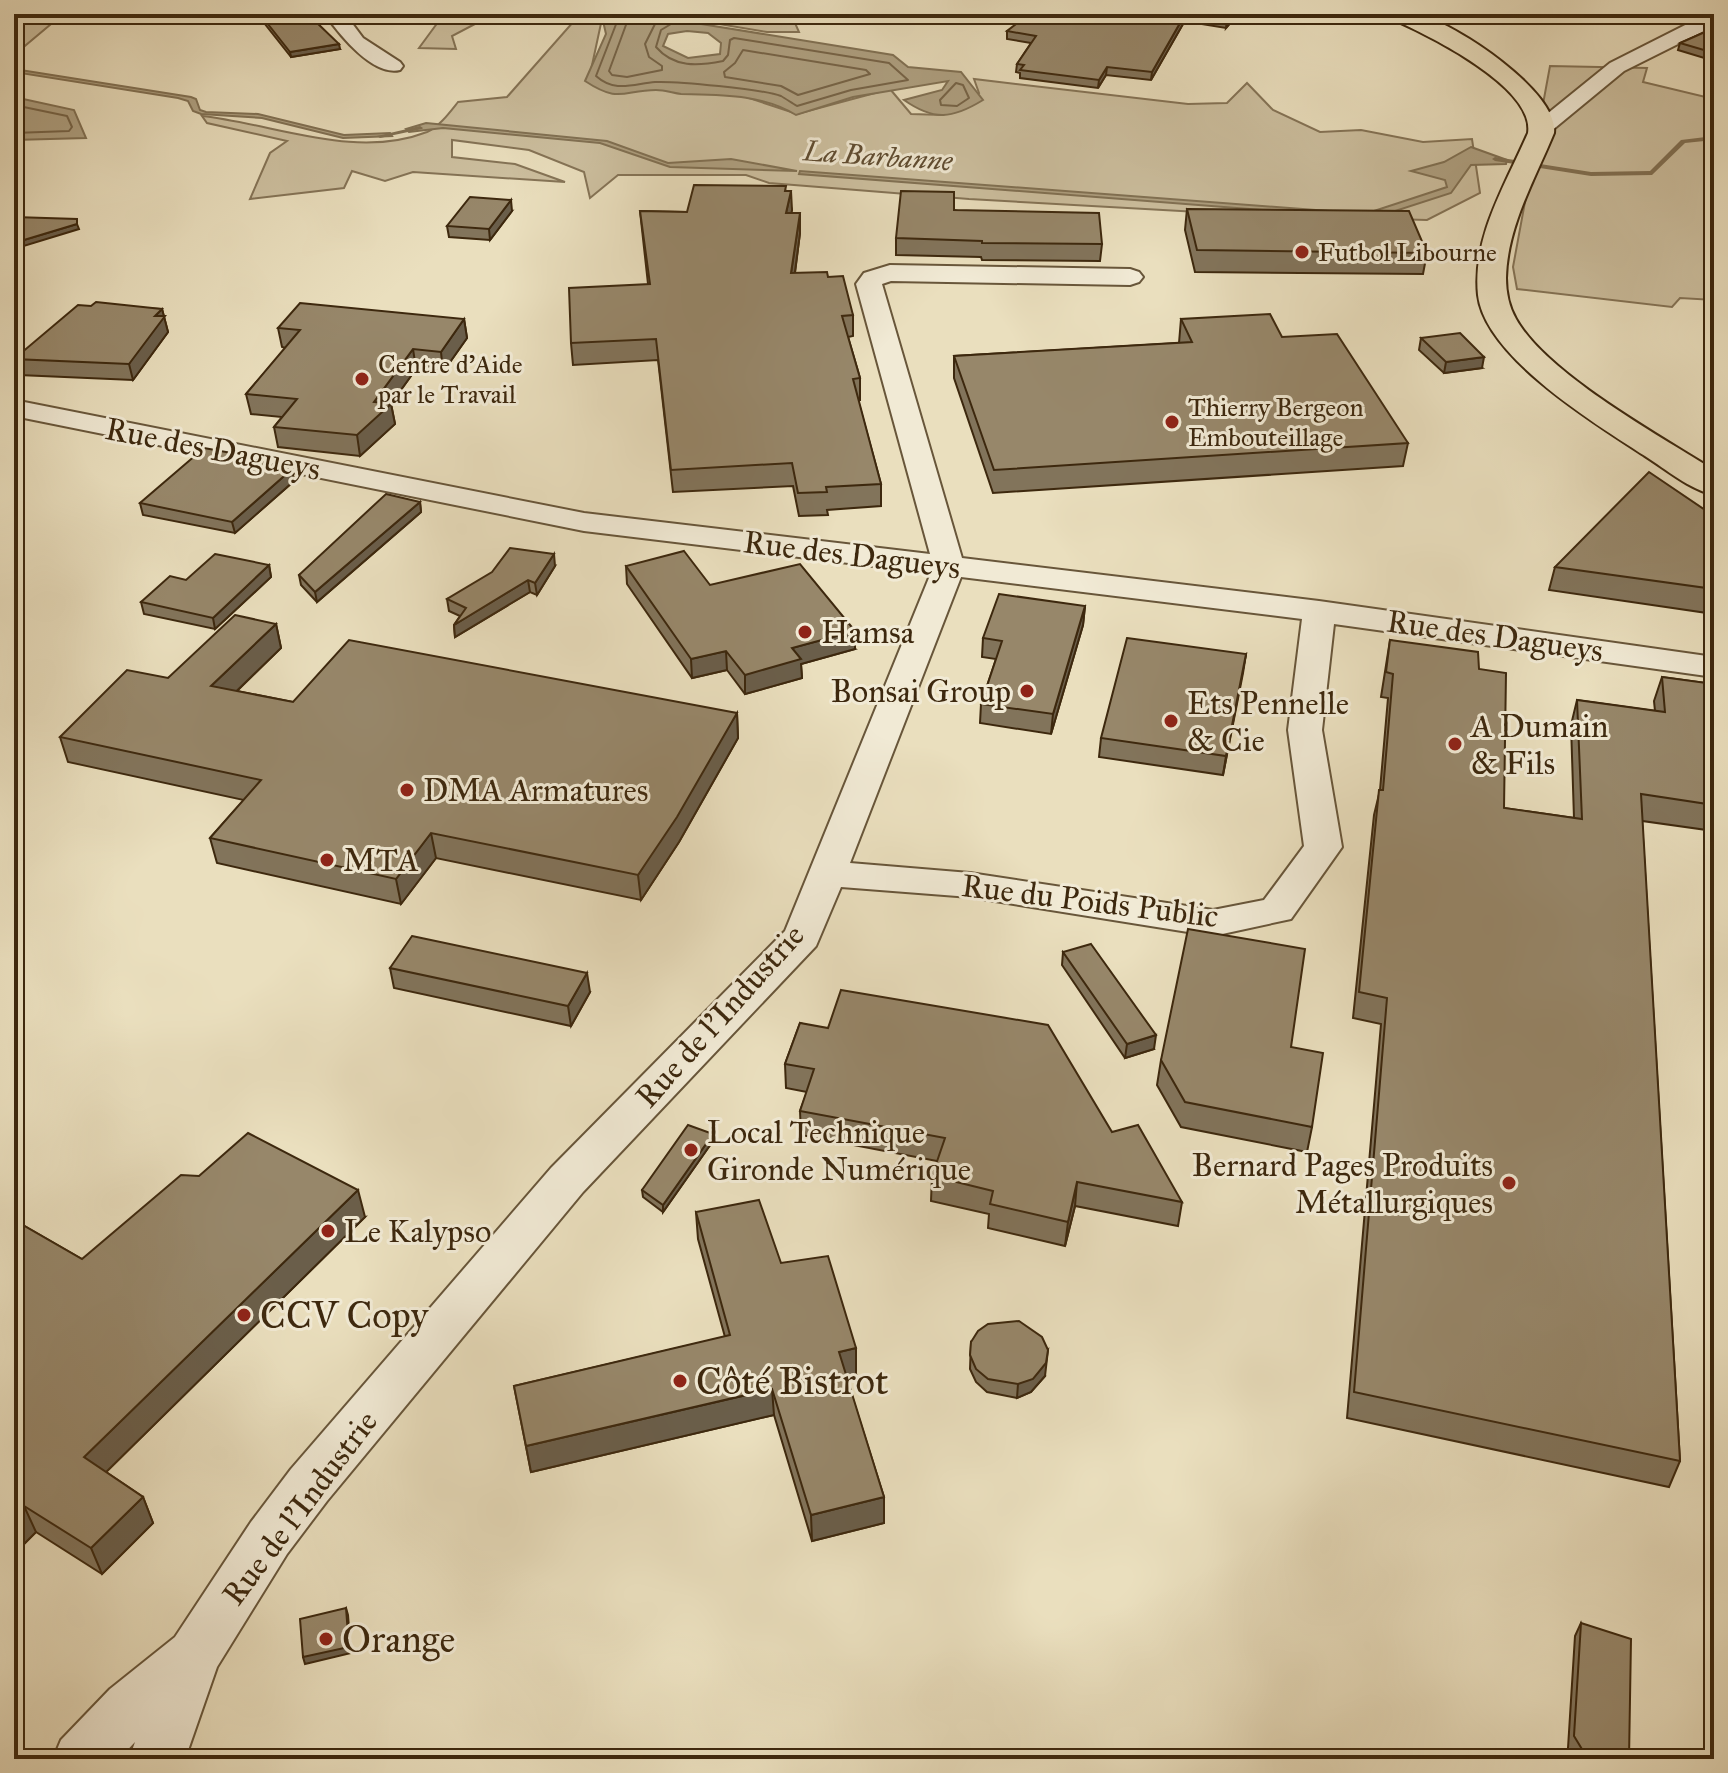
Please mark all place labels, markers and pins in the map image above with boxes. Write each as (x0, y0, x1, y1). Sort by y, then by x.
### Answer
place label: Futbol Libourne (1318, 236, 1497, 268)
marker: Futbol Libourne (1293, 243, 1311, 261)
place label: Centre d'Aide par le Travail (377, 348, 523, 410)
marker: Centre d'Aide par le Travail (353, 370, 371, 388)
place label: Thierry Bergeon Embouteillage (1188, 391, 1364, 453)
marker: Thierry Bergeon Embouteillage (1163, 413, 1181, 431)
place label: Hamsa (821, 613, 915, 652)
marker: Hamsa (796, 623, 814, 641)
place label: Bonsai Group (831, 672, 1011, 711)
marker: Bonsai Group (1018, 682, 1036, 700)
place label: Ets Pennelle & Cie (1187, 684, 1349, 760)
place label: A Dumain & Fils (1469, 707, 1608, 783)
marker: Ets Pennelle & Cie (1162, 712, 1180, 730)
marker: A Dumain & Fils (1446, 735, 1464, 753)
place label: DMA Armatures (423, 771, 648, 810)
marker: DMA Armatures (398, 781, 416, 799)
place label: MTA (343, 841, 419, 880)
marker: MTA (318, 851, 336, 869)
place label: Local Technique Gironde Numérique (707, 1113, 971, 1189)
marker: Local Technique Gironde Numérique (682, 1141, 700, 1159)
place label: Bernard Pages Produits Métallurgiques (1192, 1146, 1493, 1222)
marker: Bernard Pages Produits Métallurgiques (1500, 1174, 1518, 1192)
place label: Le Kalypso (344, 1212, 491, 1251)
marker: Le Kalypso (319, 1222, 337, 1240)
place label: CCV Copy (260, 1292, 429, 1338)
marker: CCV Copy (235, 1306, 253, 1324)
place label: Côté Bistrot (696, 1358, 889, 1404)
marker: Côté Bistrot (671, 1372, 689, 1390)
place label: Orange (342, 1616, 455, 1662)
marker: Orange (317, 1630, 335, 1648)

